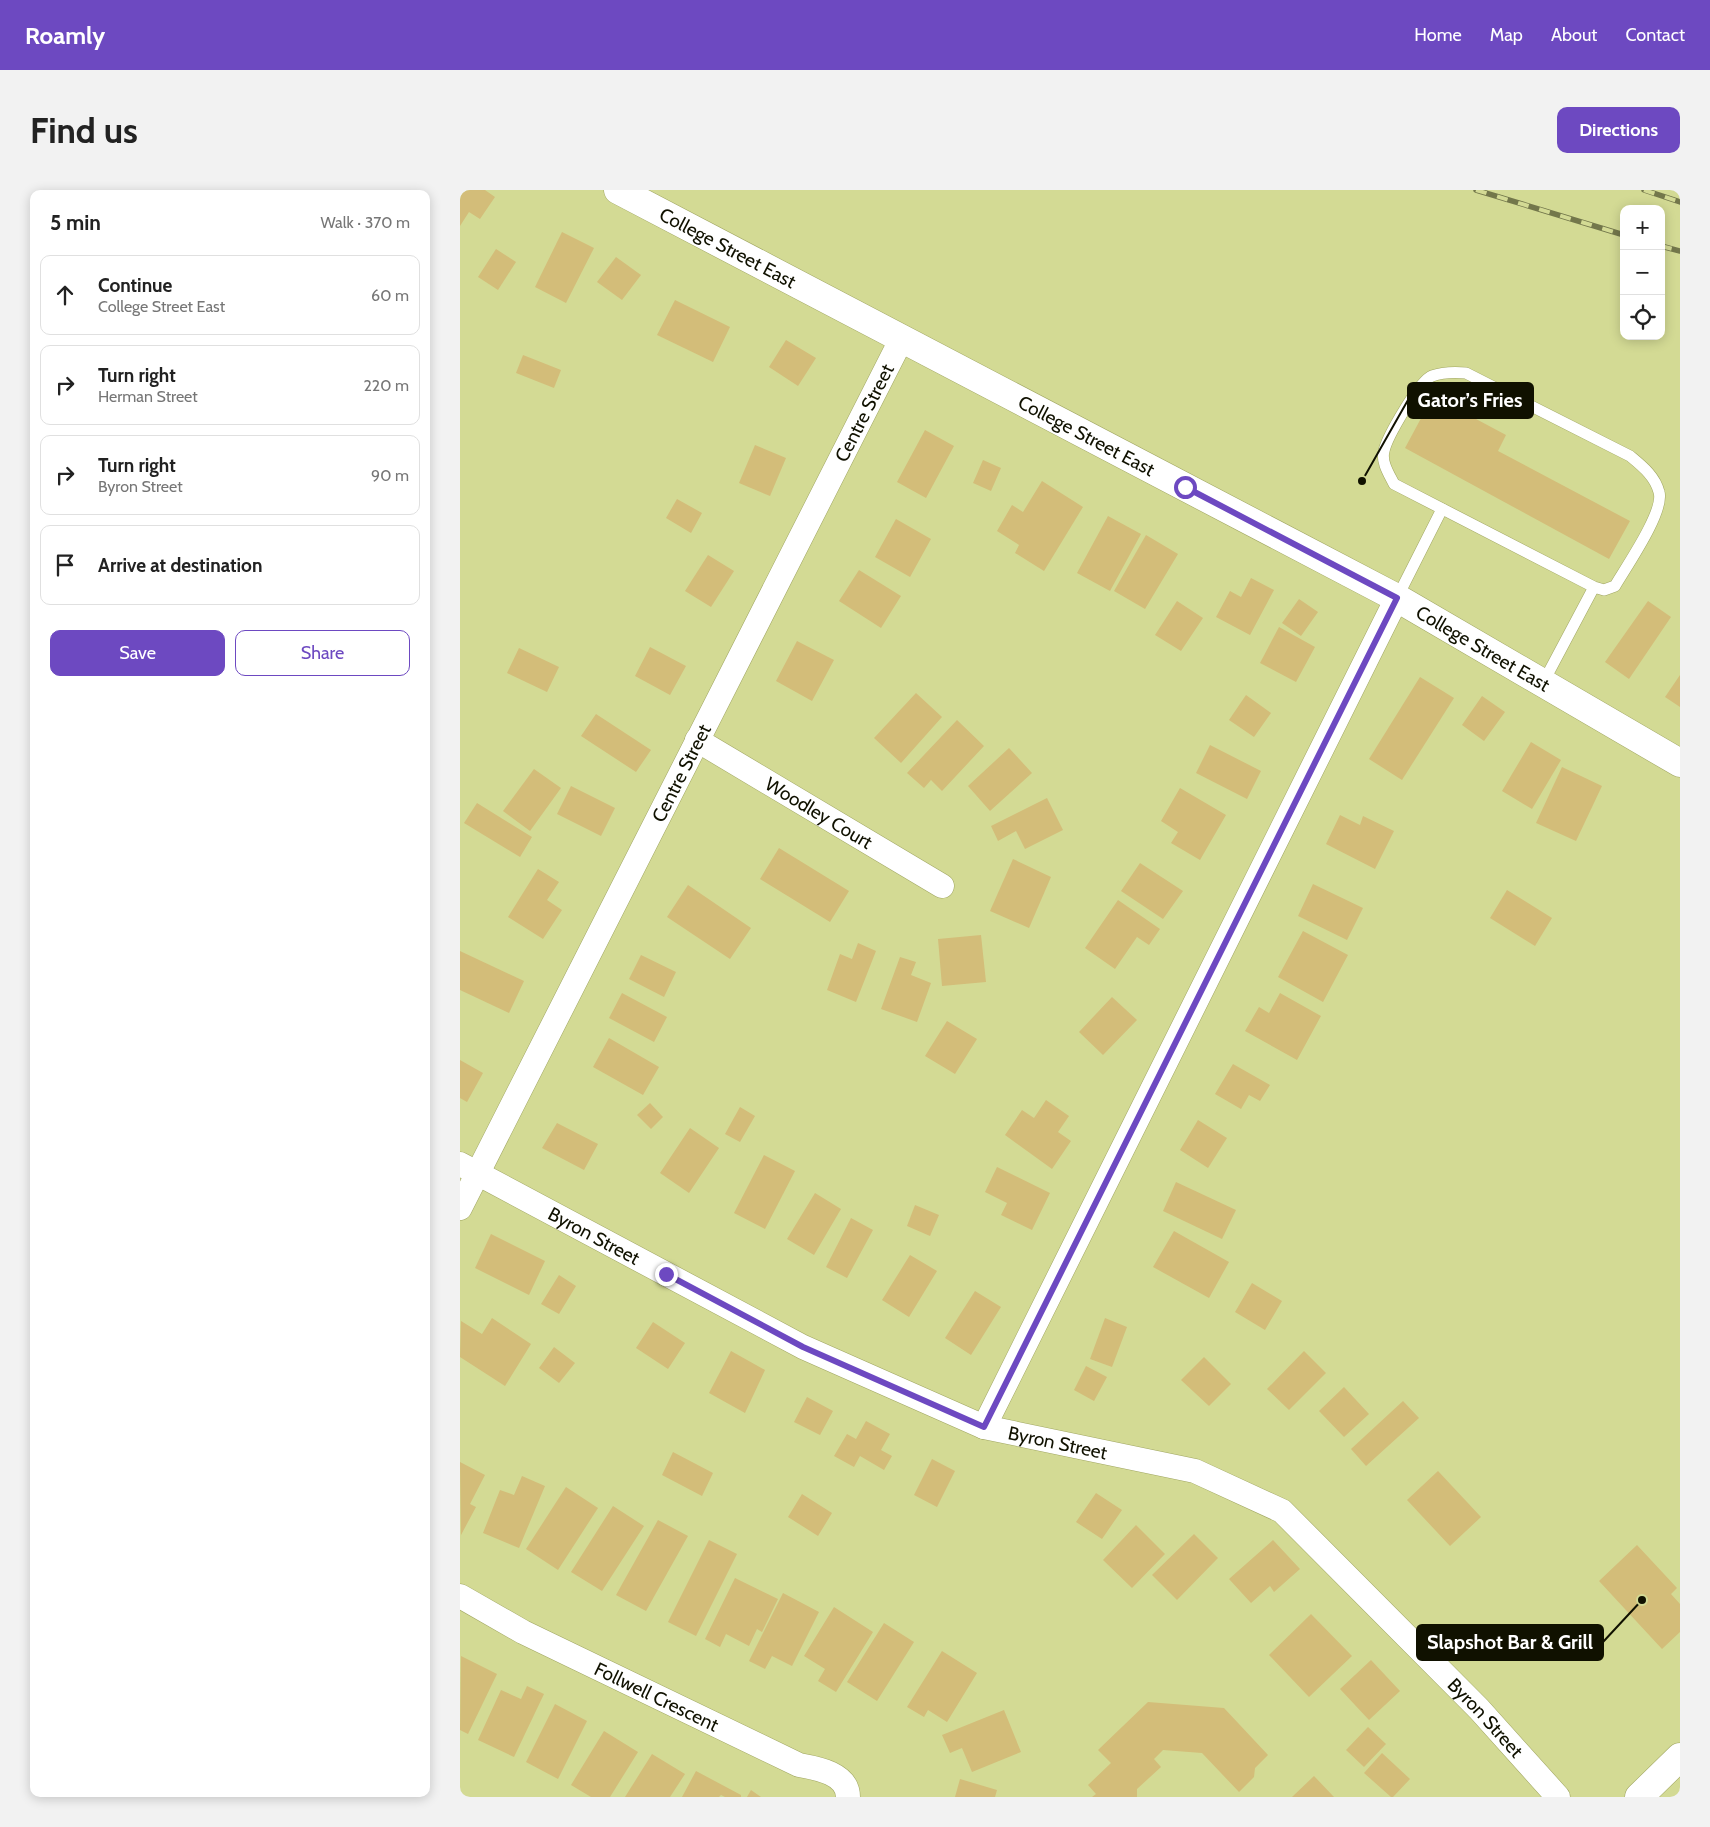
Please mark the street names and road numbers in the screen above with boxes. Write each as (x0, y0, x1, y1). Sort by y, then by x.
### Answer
street label: College Street East (656, 202, 801, 293)
street label: Centre Street (830, 359, 899, 466)
street label: College Street East (1014, 390, 1159, 481)
street label: College Street East (1412, 600, 1555, 696)
street label: Centre Street (647, 720, 716, 826)
street label: Woodley Court (761, 772, 877, 854)
street label: Byron Street (544, 1202, 644, 1270)
street label: Byron Street (1006, 1421, 1110, 1464)
street label: Follwell Crescent (591, 1657, 723, 1736)
street label: Byron Street (1443, 1673, 1529, 1763)

